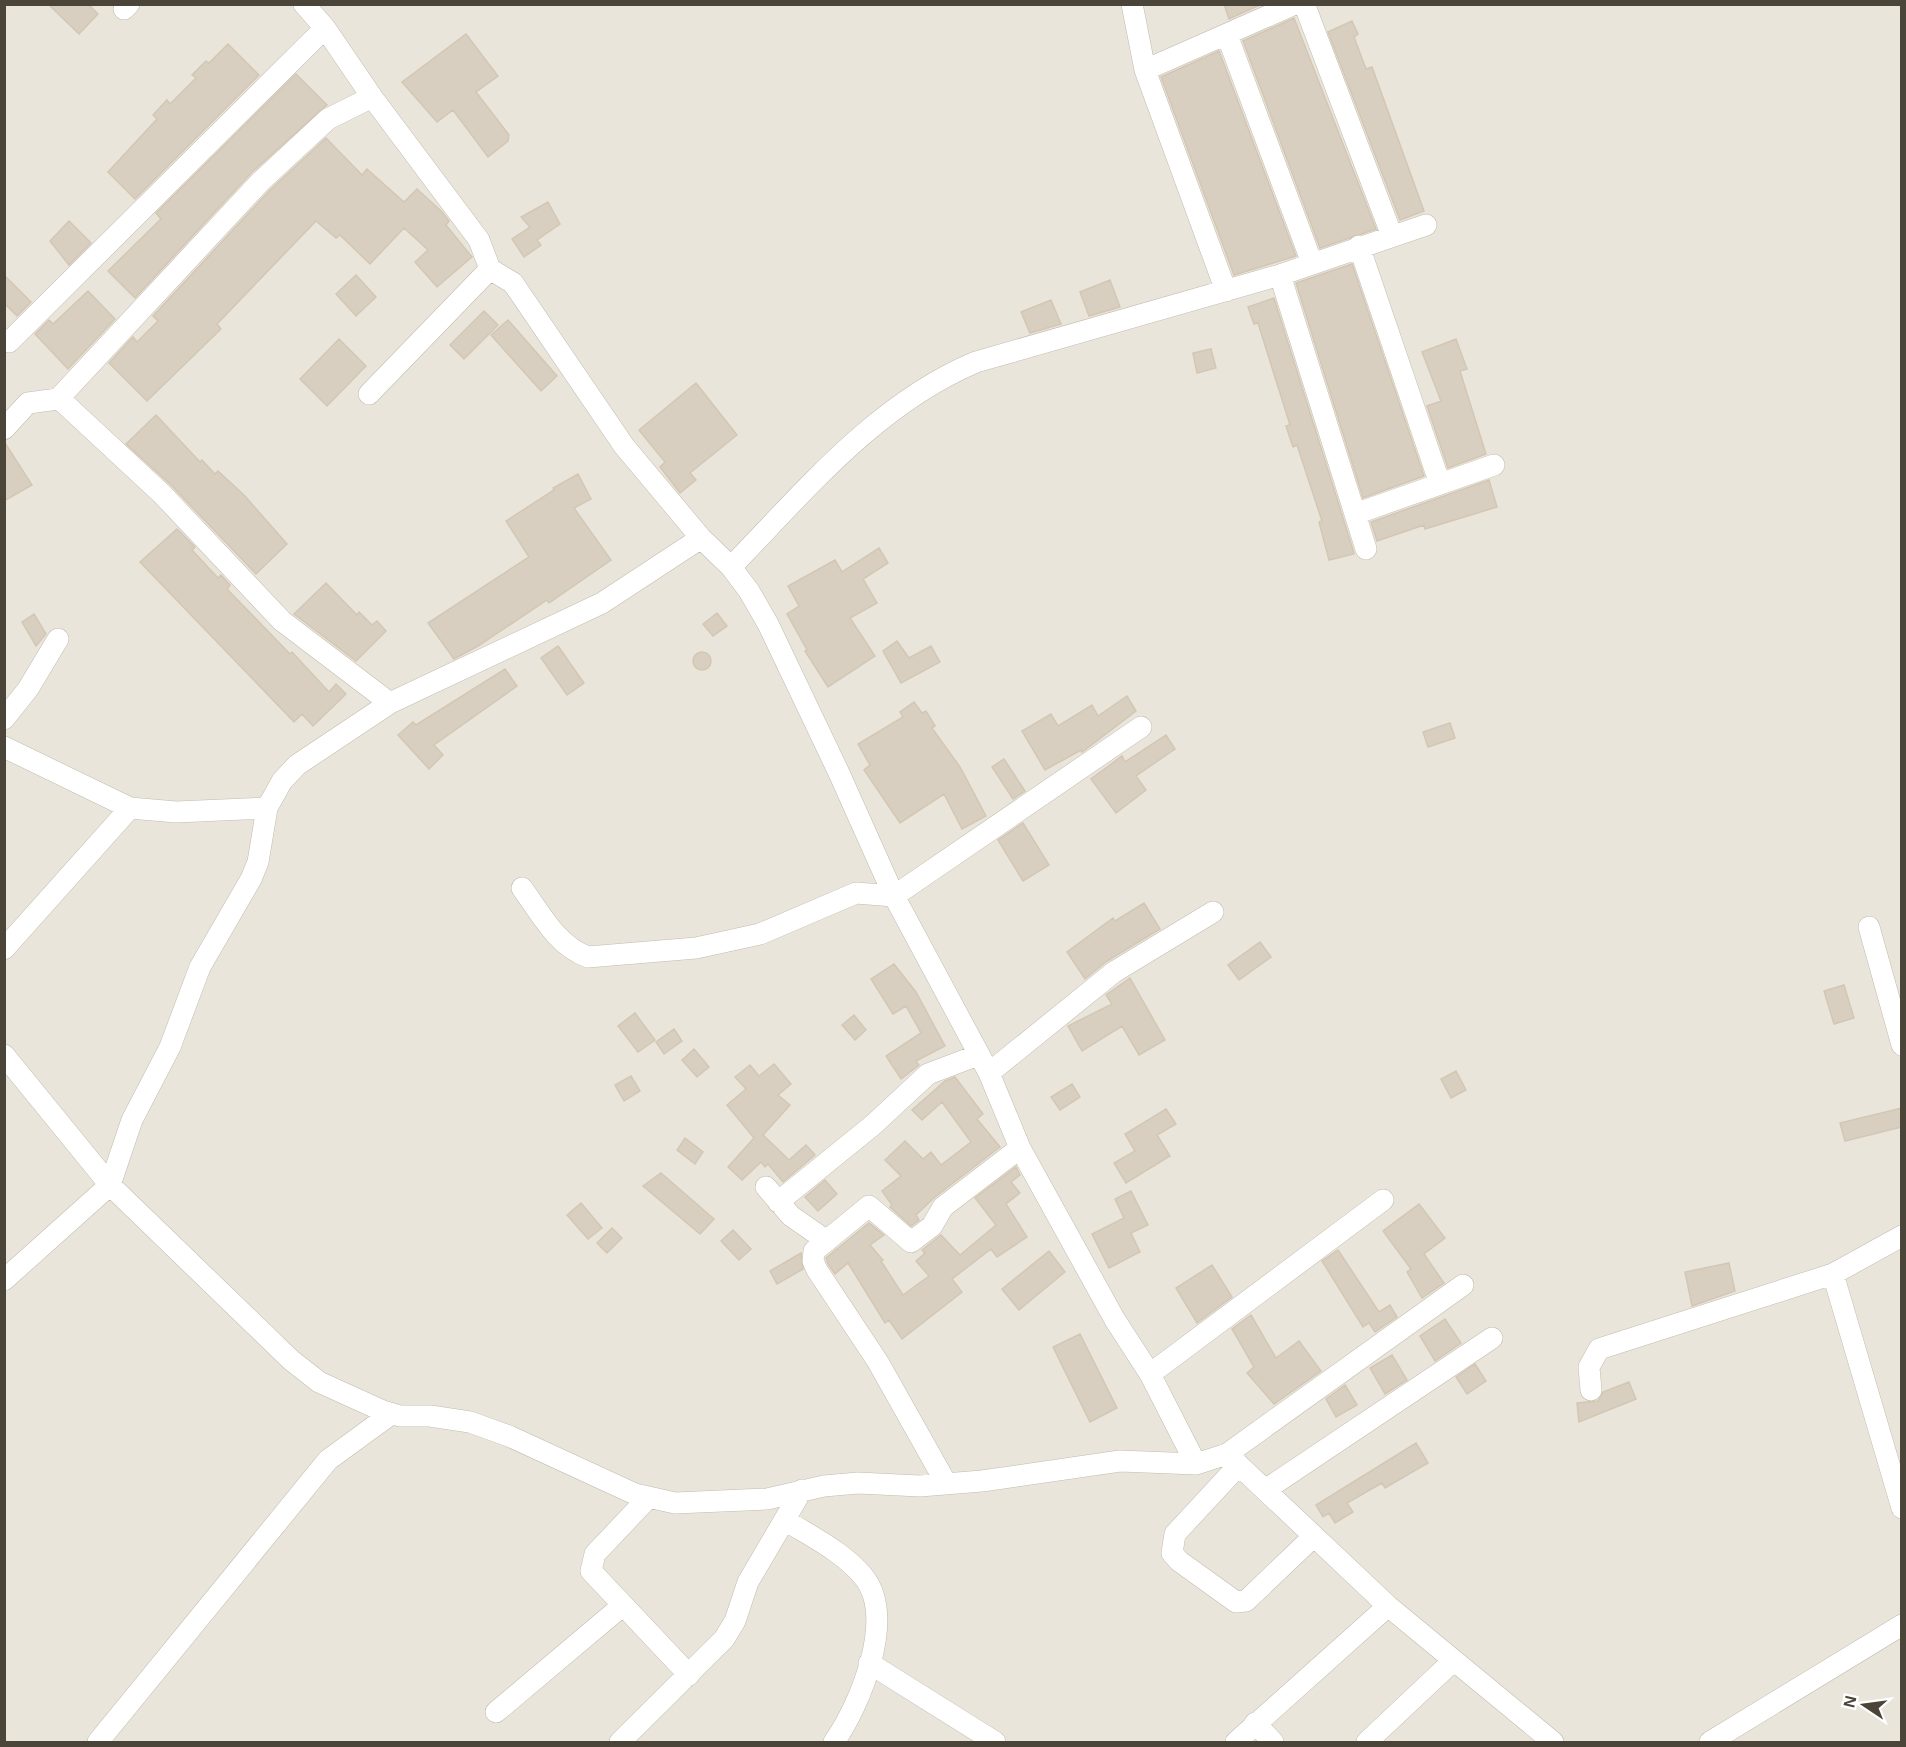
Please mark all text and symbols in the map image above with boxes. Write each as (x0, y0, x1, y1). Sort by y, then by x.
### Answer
north arrow (1834, 1675, 1894, 1735)
text: N (1840, 1694, 1859, 1709)

